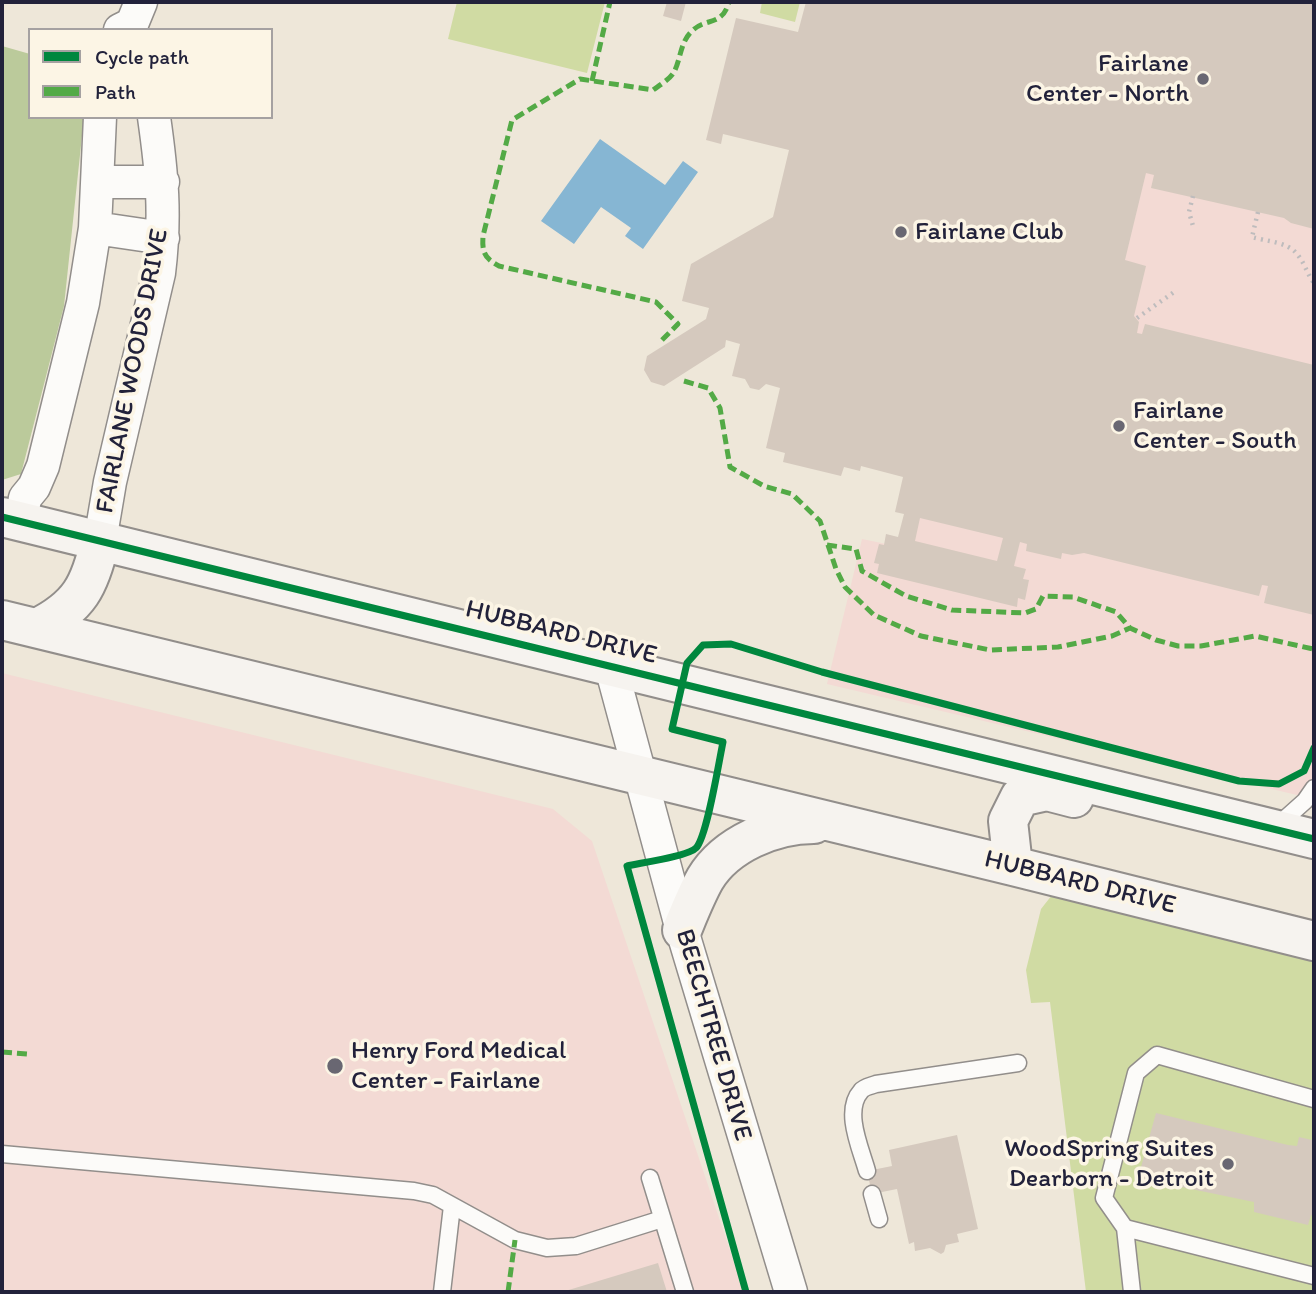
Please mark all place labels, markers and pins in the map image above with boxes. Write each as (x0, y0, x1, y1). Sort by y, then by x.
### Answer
place label: Fairlane Center - North (1026, 48, 1189, 110)
marker: Fairlane Center - North (1195, 71, 1211, 87)
place label: Fairlane Club (915, 216, 1064, 248)
marker: Fairlane Club (893, 224, 909, 240)
place label: Fairlane Center - South (1133, 395, 1297, 457)
marker: Fairlane Center - South (1111, 418, 1127, 434)
place label: Henry Ford Medical Center - Fairlane (351, 1035, 566, 1096)
marker: Henry Ford Medical Center - Fairlane (325, 1056, 345, 1076)
place label: WoodSpring Suites Dearborn - Detroit (1004, 1133, 1214, 1194)
marker: WoodSpring Suites Dearborn - Detroit (1220, 1156, 1236, 1172)

